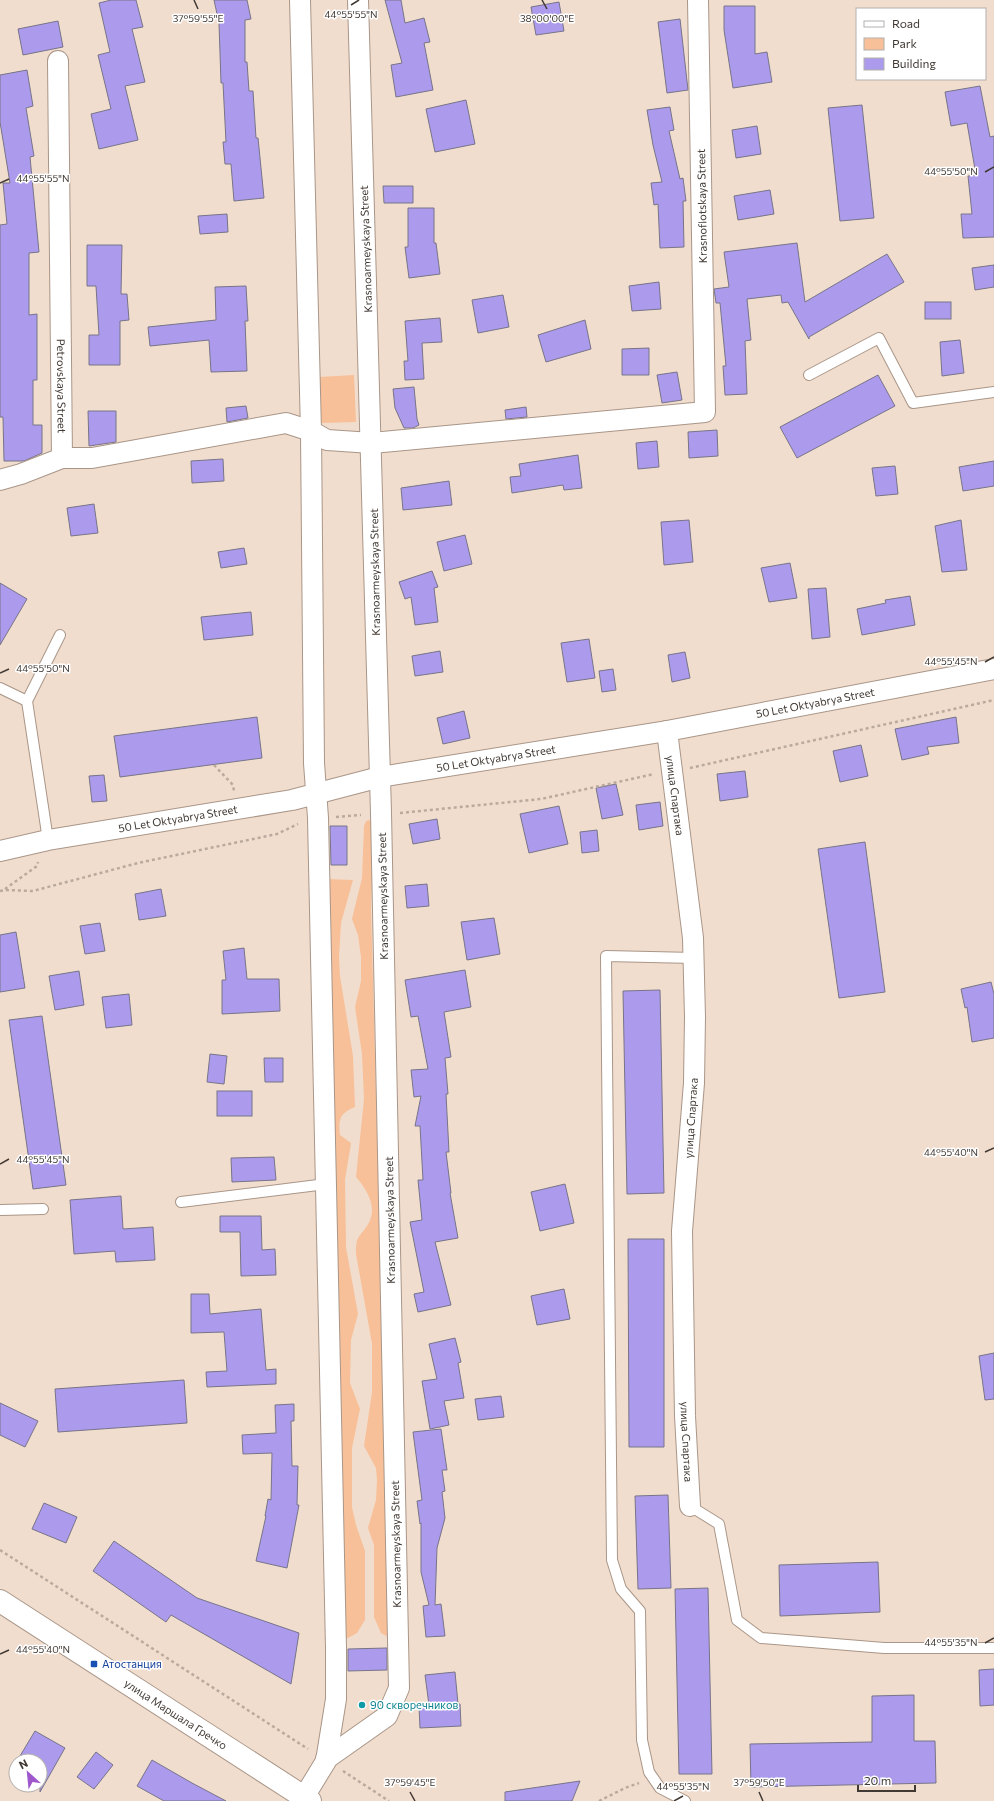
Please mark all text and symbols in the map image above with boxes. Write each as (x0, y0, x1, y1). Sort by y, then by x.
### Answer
text: 44°55'55"N (325, 8, 377, 20)
legend (856, 8, 986, 80)
text: 37°59'55"E (173, 12, 223, 24)
text: 38°00'00"E (520, 12, 574, 24)
text: Road (892, 16, 920, 30)
text: Park (892, 36, 918, 50)
text: Building (892, 56, 936, 70)
street label: Krasnoflotskaya Street (694, 148, 709, 263)
text: 44°55'50"N (924, 165, 978, 177)
text: 44°55'55"N (17, 172, 69, 184)
street label: Krasnoarmeyskaya Street (357, 185, 374, 313)
street label: Petrovskaya Street (55, 339, 69, 434)
street label: Krasnoarmeyskaya Street (367, 508, 382, 636)
text: 44°55'45"N (924, 655, 978, 667)
text: 44°55'50"N (16, 662, 70, 674)
street label: 50 Let Oktyabrya Street (755, 685, 876, 720)
street label: 50 Let Oktyabrya Street (435, 742, 557, 774)
street label: улица Спартака (664, 755, 687, 836)
street label: 50 Let Oktyabrya Street (117, 802, 239, 834)
street label: Krasnoarmeyskaya Street (375, 832, 390, 960)
street label: улица Спартака (681, 1077, 700, 1159)
text: 44°55'40"N (924, 1146, 978, 1158)
text: 44°55'45"N (16, 1153, 70, 1165)
street label: Krasnoarmeyskaya Street (382, 1156, 397, 1284)
street label: улица Спартака (679, 1401, 696, 1482)
street label: Krasnoarmeyskaya Street (388, 1480, 403, 1608)
text: 44°55'35"N (925, 1636, 977, 1648)
text: 44°55'40"N (16, 1643, 70, 1655)
place label: Атостанция (102, 1657, 162, 1670)
marker: Атостанция (89, 1659, 99, 1669)
street label: улица Маршала Гречко (122, 1676, 230, 1752)
place label: 90 скворечников (370, 1698, 459, 1711)
marker: 90 скворечников (357, 1700, 367, 1710)
north arrow (8, 1753, 48, 1793)
text: N (17, 1756, 30, 1771)
scale bar (858, 1767, 915, 1793)
text: 20 m (864, 1773, 891, 1787)
text: 37°59'45"E (385, 1776, 436, 1788)
text: 37°59'50"E (733, 1776, 785, 1788)
text: 44°55'35"N (657, 1780, 709, 1792)

